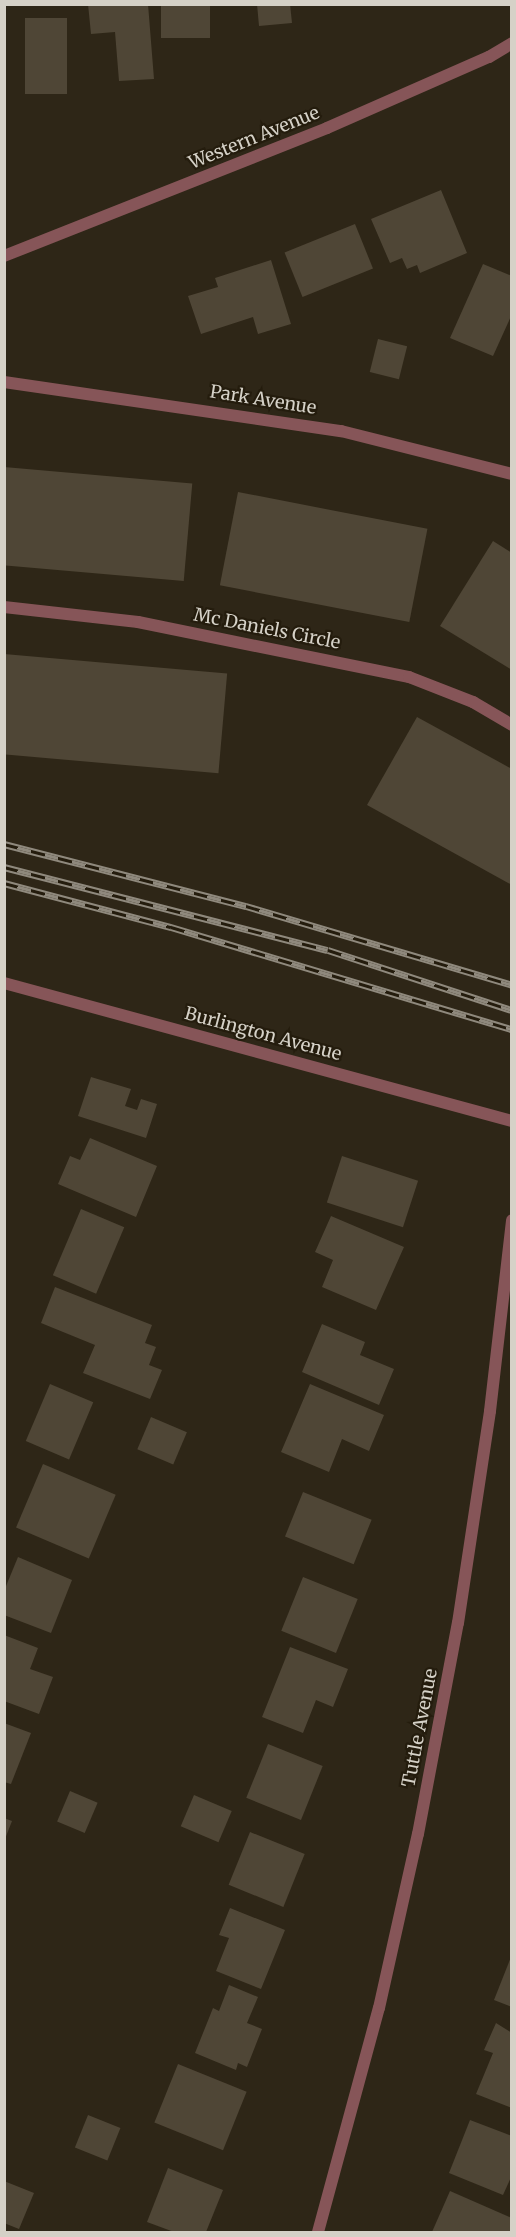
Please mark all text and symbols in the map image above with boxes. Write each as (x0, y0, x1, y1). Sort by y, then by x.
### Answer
street label: Western Avenue (185, 102, 323, 174)
street label: Park Avenue (208, 381, 318, 419)
street label: Mc Daniels Circle (192, 604, 342, 654)
street label: Burlington Avenue (182, 1003, 344, 1065)
street label: Tuttle Avenue (398, 1667, 442, 1789)

